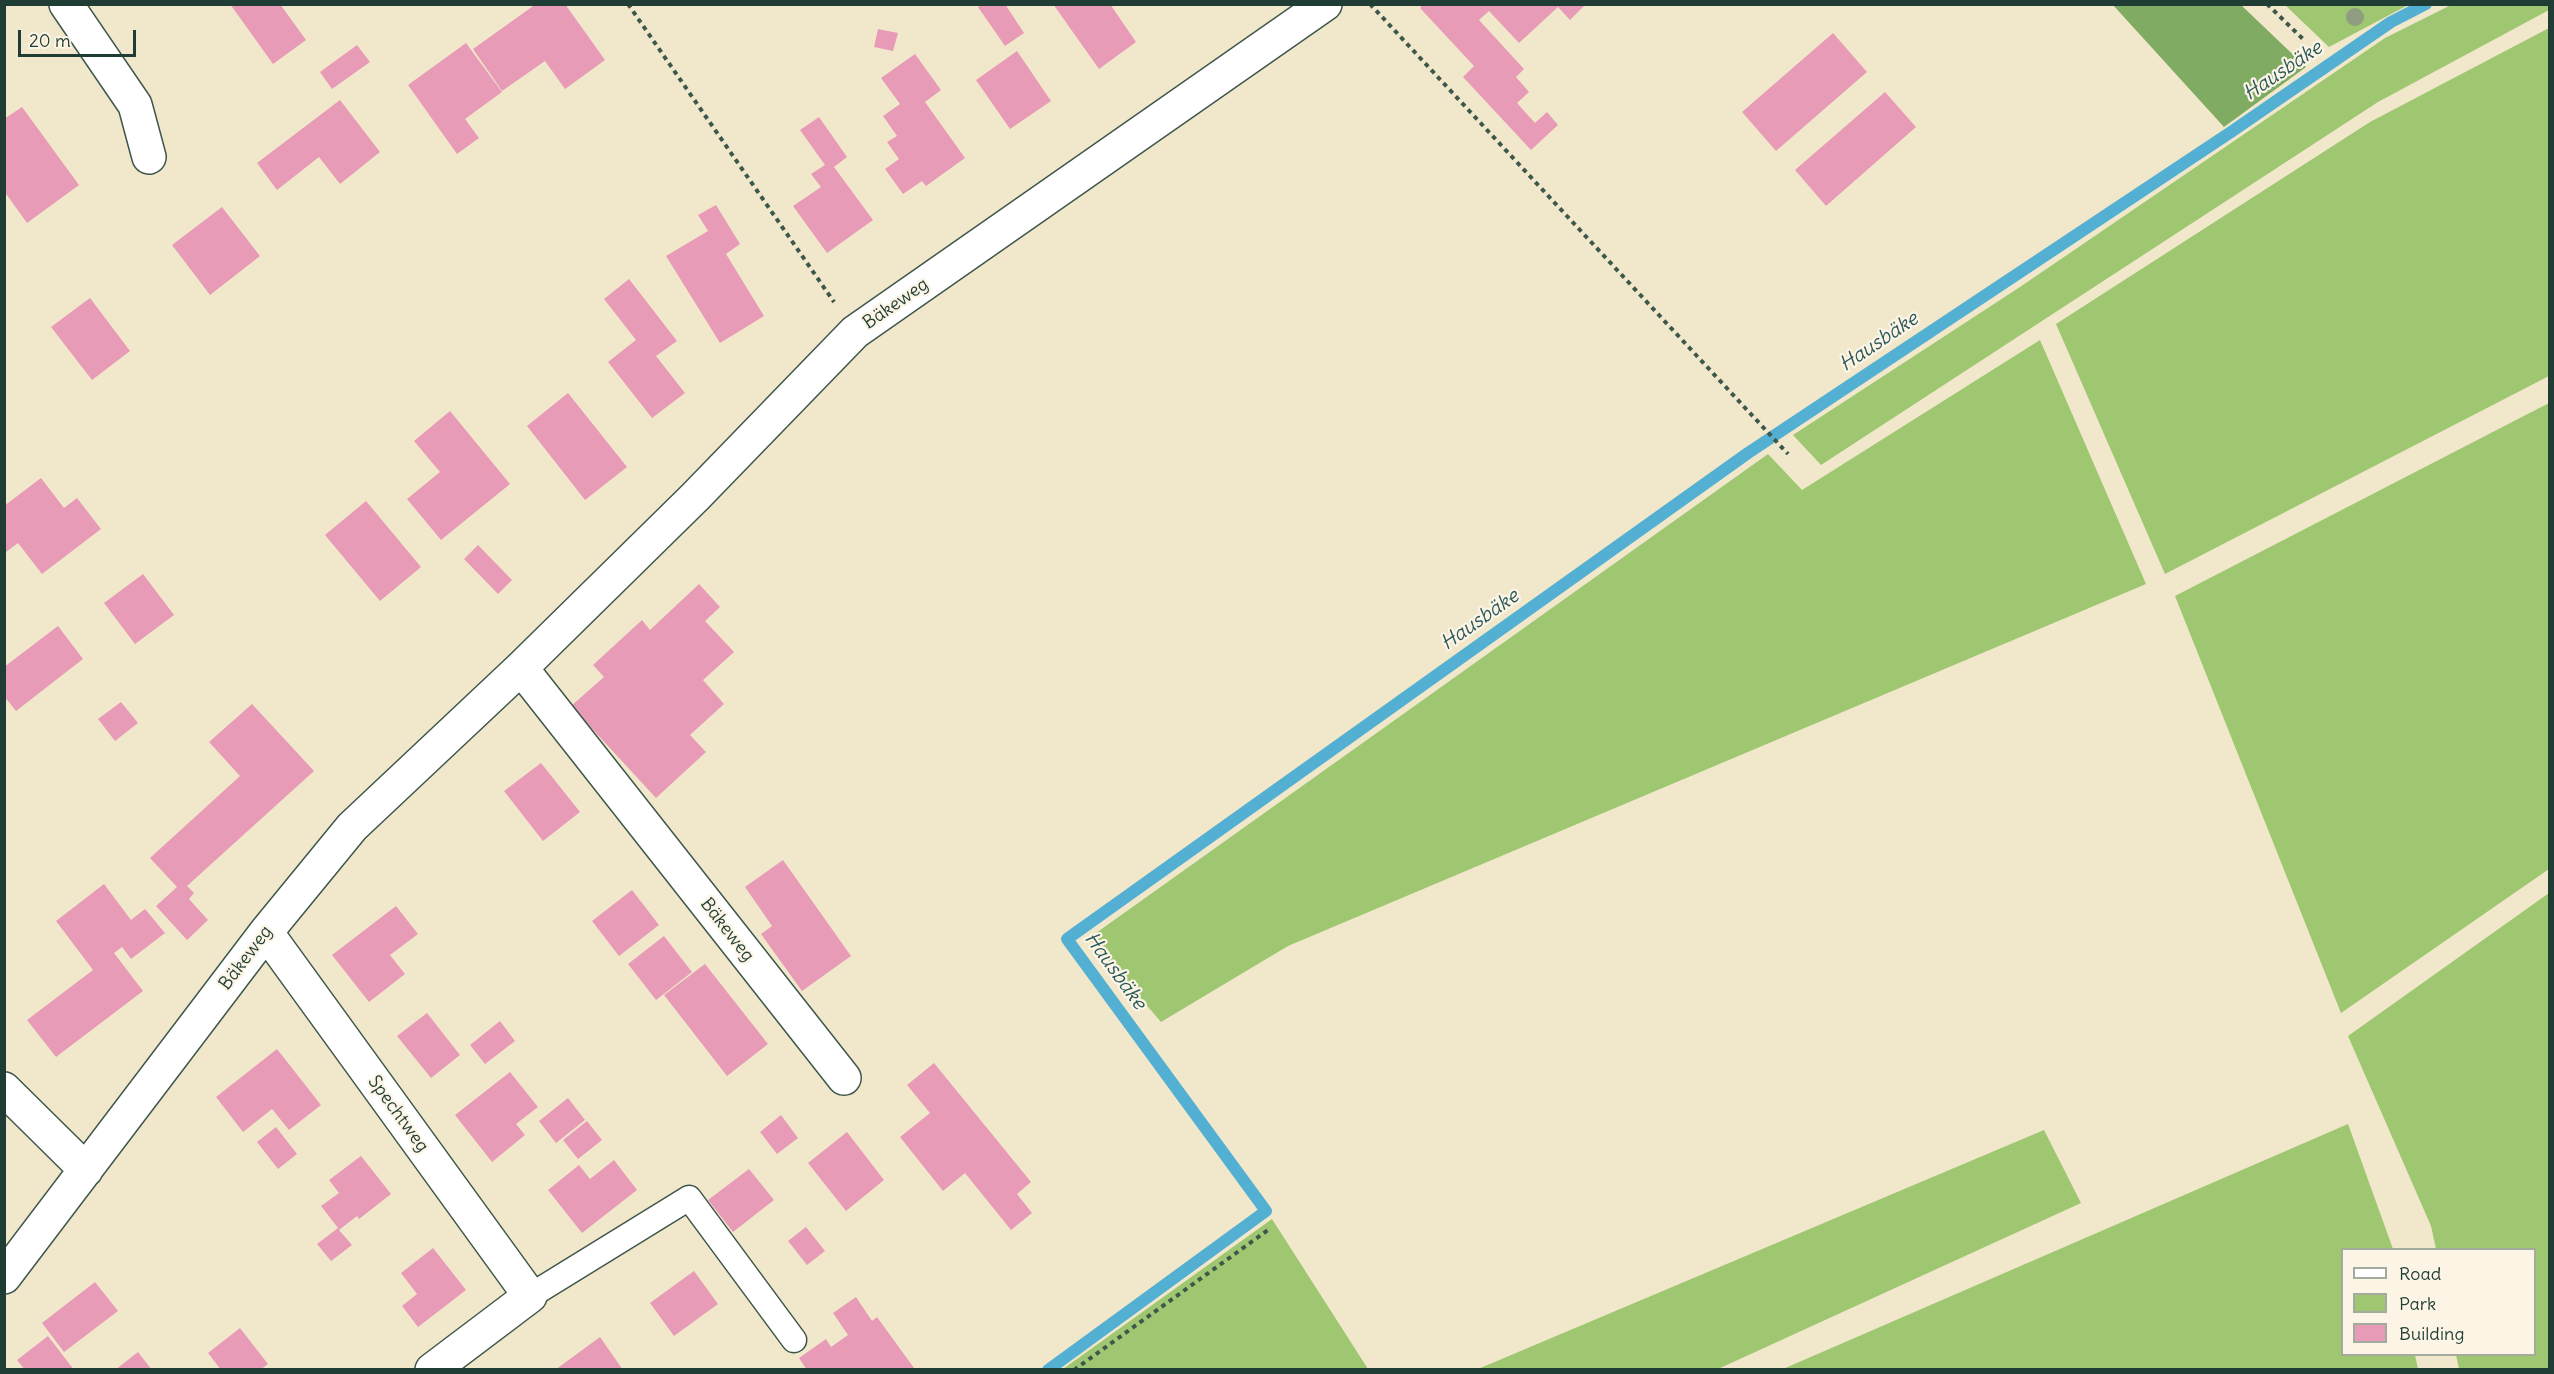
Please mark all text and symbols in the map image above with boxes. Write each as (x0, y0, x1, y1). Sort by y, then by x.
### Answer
scale bar (21, 18, 140, 56)
text: 20 m (29, 29, 71, 52)
water label: Hausbäke (2239, 36, 2327, 106)
street label: Bäkeweg (859, 274, 933, 334)
water label: Hausbäke (1835, 307, 1923, 377)
water label: Hausbäke (1436, 584, 1524, 656)
street label: Bäkeweg (695, 894, 759, 966)
street label: Bäkeweg (215, 922, 277, 994)
water label: Hausbäke (1079, 928, 1151, 1014)
street label: Spechtweg (363, 1072, 433, 1156)
legend (2341, 1248, 2536, 1356)
text: Road (2399, 1262, 2441, 1285)
text: Park (2399, 1292, 2436, 1315)
text: Building (2399, 1322, 2464, 1345)

